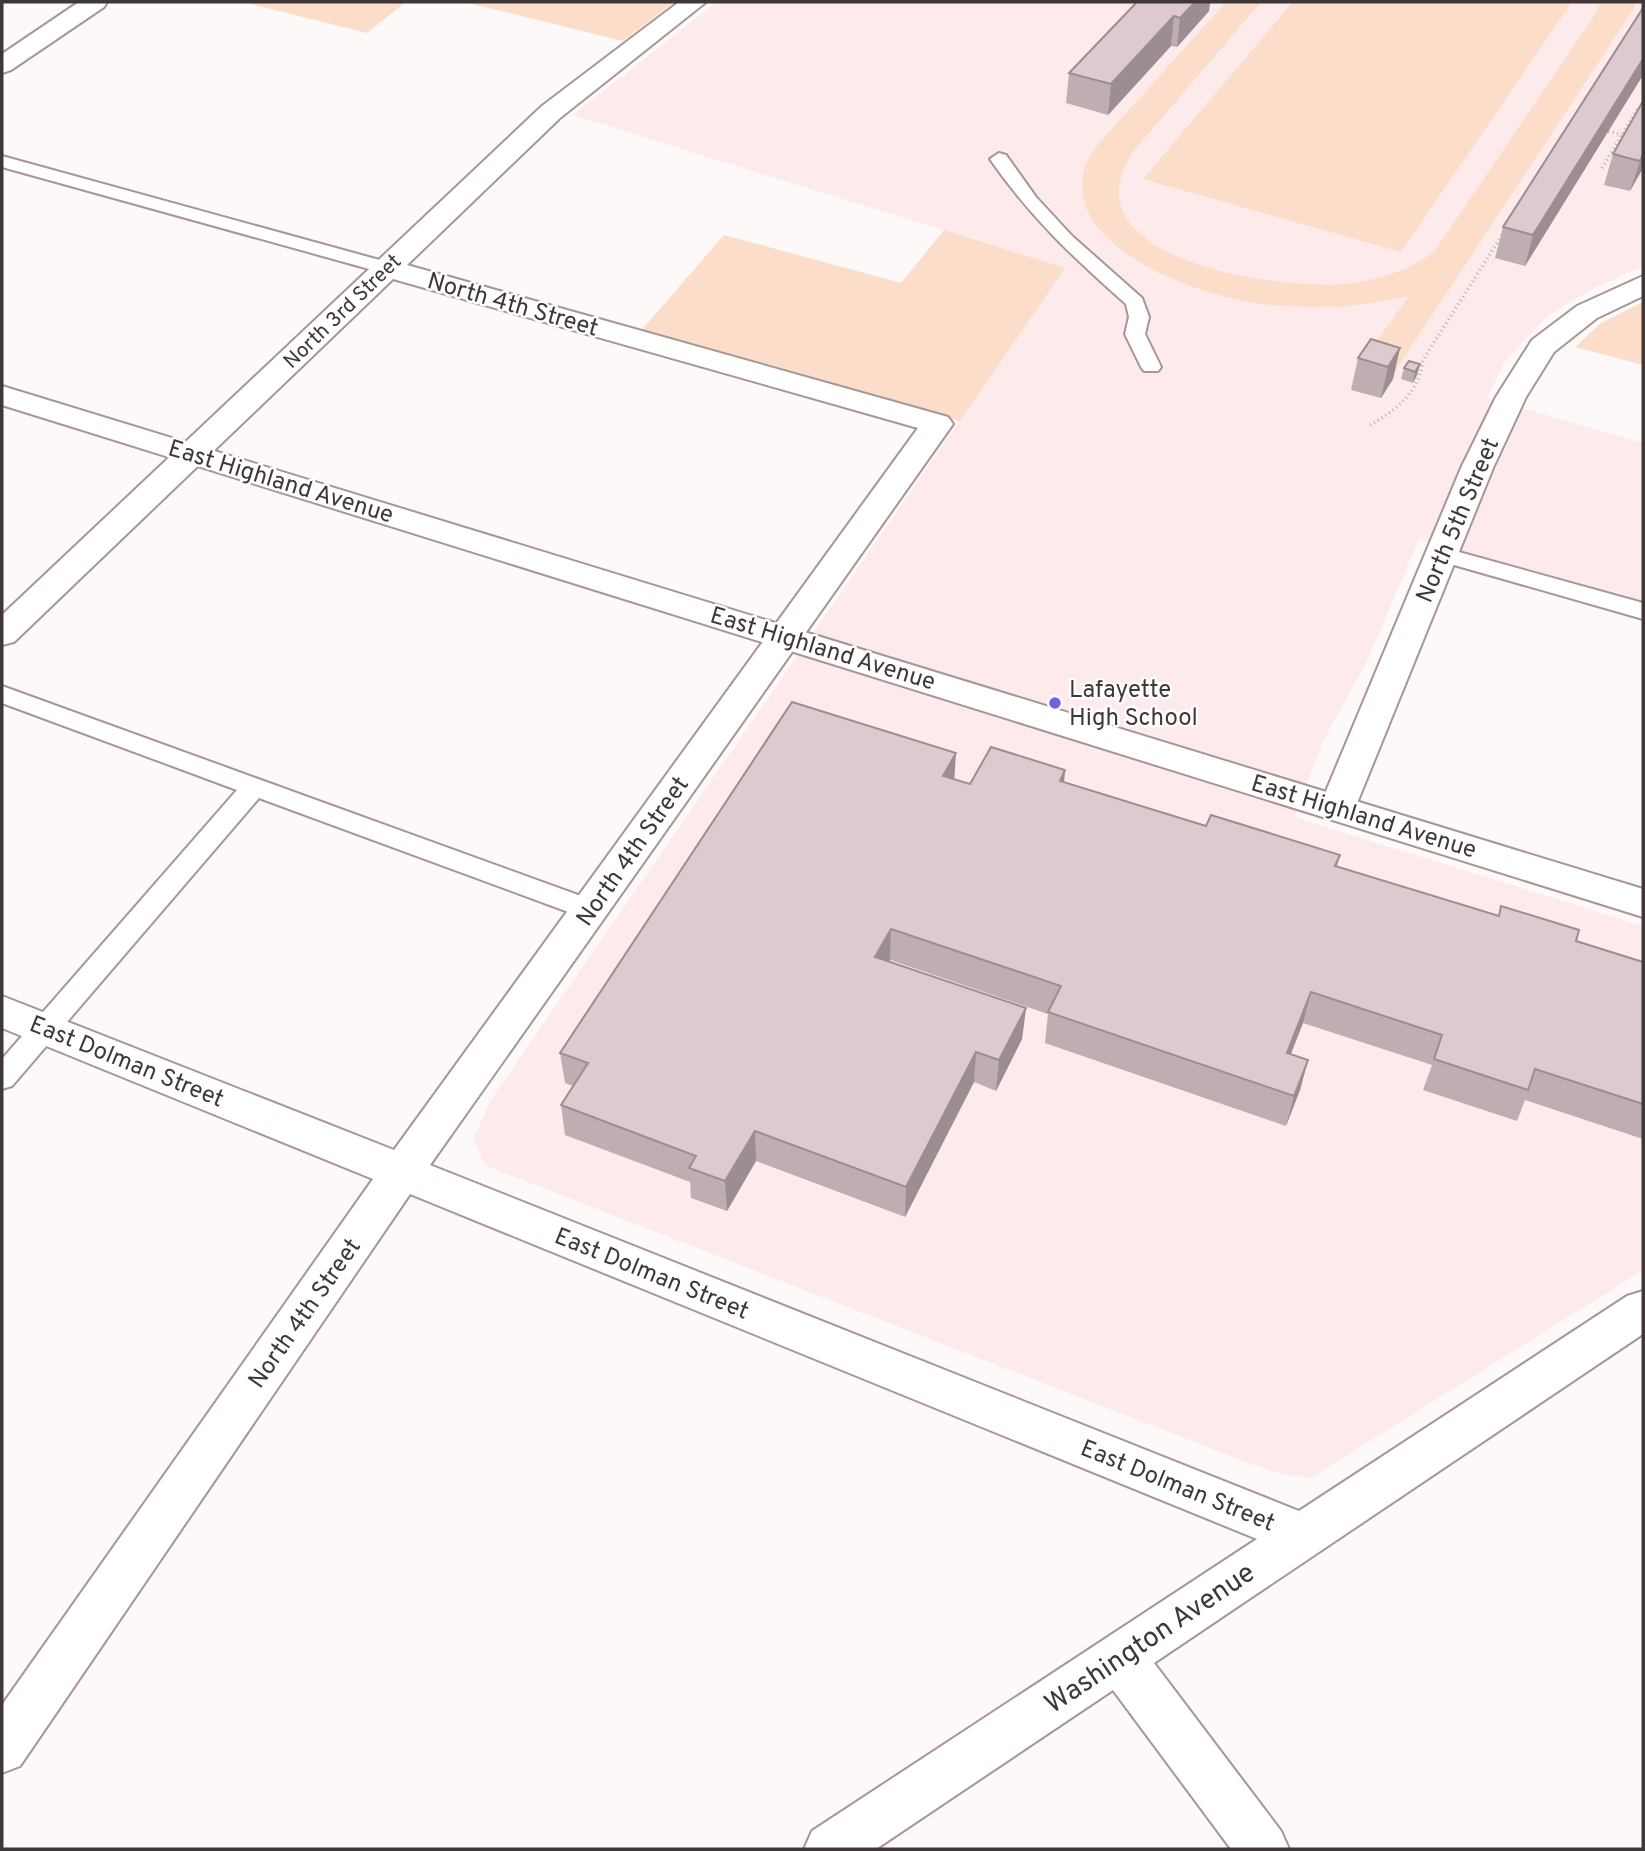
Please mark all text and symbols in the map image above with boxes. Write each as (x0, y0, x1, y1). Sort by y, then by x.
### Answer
street label: North 3rd Street (278, 249, 408, 375)
street label: North 4th Street (423, 267, 601, 345)
street label: East Highland Avenue (164, 434, 397, 531)
street label: North 5th Street (1411, 434, 1507, 608)
street label: East Highland Avenue (706, 601, 939, 698)
place label: Lafayette High School (1069, 676, 1198, 734)
marker: Lafayette High School (1047, 695, 1063, 711)
street label: East Highland Avenue (1247, 769, 1480, 866)
street label: North 4th Street (571, 771, 697, 933)
street label: East Dolman Street (25, 1010, 228, 1116)
street label: East Dolman Street (550, 1222, 753, 1328)
street label: North 4th Street (243, 1233, 369, 1395)
street label: East Dolman Street (1076, 1434, 1279, 1540)
street label: Washington Avenue (1039, 1556, 1263, 1723)

